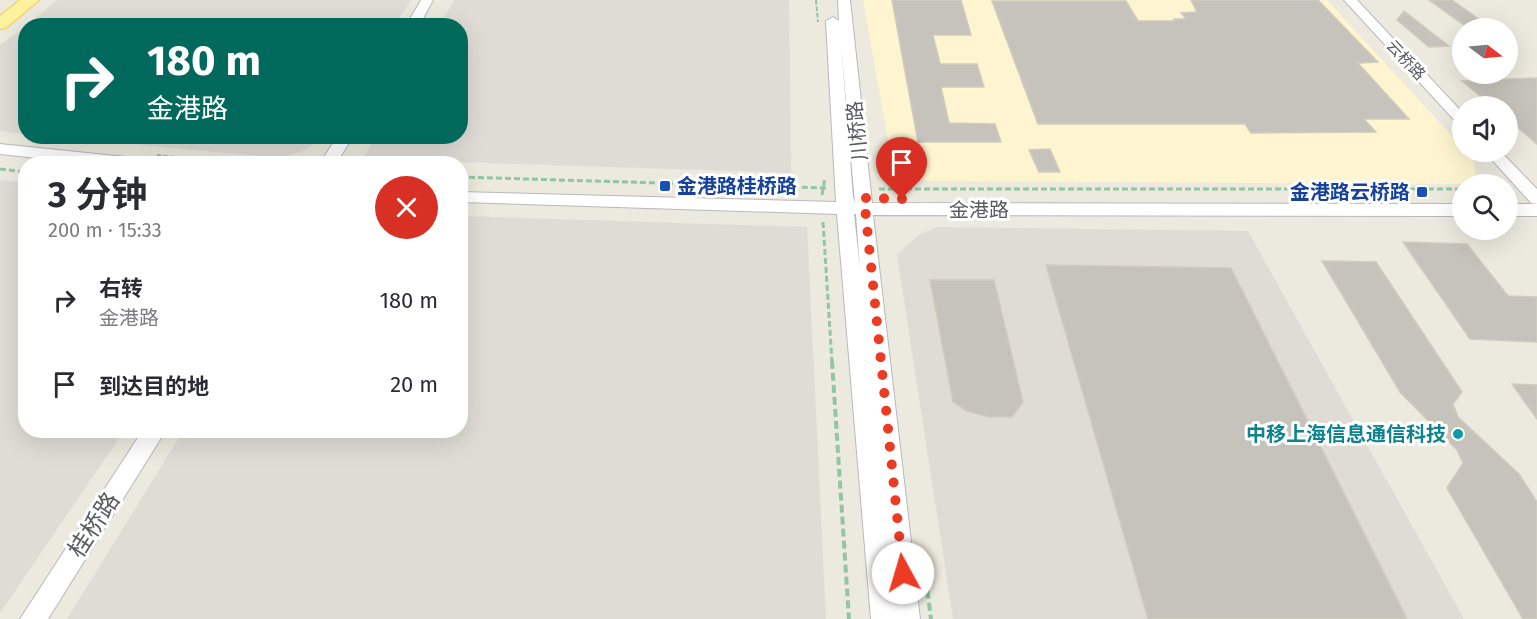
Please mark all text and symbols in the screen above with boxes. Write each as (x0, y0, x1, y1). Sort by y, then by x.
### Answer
north arrow (1452, 18, 1518, 84)
map controls (1452, 18, 1518, 240)
text: 180 m (147, 36, 261, 86)
street label: 云桥路 (1383, 36, 1429, 84)
icon: right (48, 42, 126, 120)
text: 金港路 (147, 93, 228, 125)
button: sound (1452, 96, 1518, 162)
street label: 川桥路 (842, 100, 872, 162)
pin (876, 137, 927, 199)
icon: arrive (885, 146, 918, 179)
text: 3 分钟 (48, 173, 147, 217)
place label: 金港路桂桥路 (677, 174, 797, 198)
button: search (1452, 174, 1518, 240)
button: close (375, 176, 438, 239)
marker: 金港路桂桥路 (658, 179, 672, 193)
place label: 金港路云桥路 (1290, 180, 1410, 204)
marker: 金港路云桥路 (1415, 185, 1429, 199)
street label: 金港路 (949, 198, 1009, 222)
text: 200 m · 15:33 (48, 218, 162, 242)
text: 右转 (99, 275, 143, 302)
icon: right (48, 284, 81, 317)
text: 180 m (379, 287, 438, 314)
text: 金港路 (99, 306, 159, 330)
icon: arrive (48, 368, 81, 401)
text: 20 m (390, 371, 438, 398)
text: 到达目的地 (99, 373, 209, 400)
place label: 中移上海信息通信科技 (1246, 422, 1446, 446)
marker: 中移上海信息通信科技 (1451, 427, 1465, 441)
street label: 桂桥路 (63, 487, 125, 563)
position arrow (871, 541, 935, 605)

